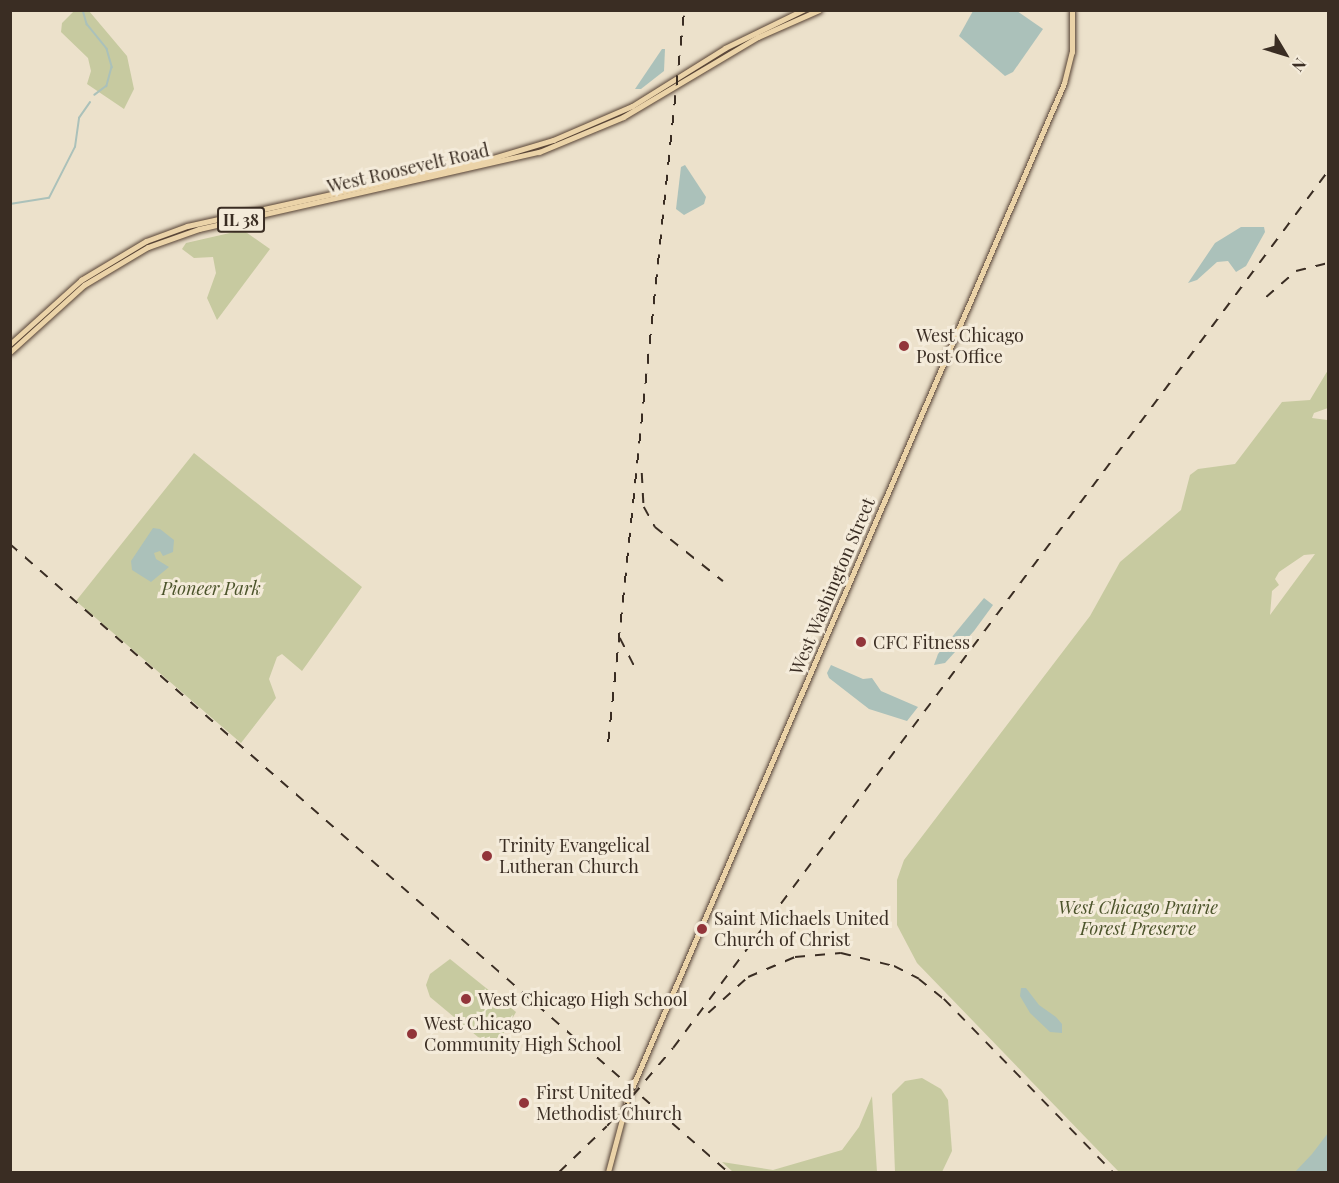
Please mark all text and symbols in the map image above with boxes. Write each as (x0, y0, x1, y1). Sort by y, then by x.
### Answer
north arrow (1255, 24, 1315, 84)
text: N (1288, 54, 1311, 76)
street label: West Roosevelt Road (325, 139, 491, 197)
road number: IL 38 (216, 207, 266, 233)
place label: West Chicago Post Office (916, 325, 1024, 368)
marker: West Chicago Post Office (897, 339, 911, 353)
street label: West Washington Street (785, 494, 879, 678)
park label: Pioneer Park (161, 577, 261, 599)
place label: CFC Fitness (873, 631, 970, 653)
marker: CFC Fitness (854, 635, 868, 649)
place label: Trinity Evangelical Lutheran Church (499, 835, 650, 878)
marker: Trinity Evangelical Lutheran Church (480, 849, 494, 863)
park label: West Chicago Prairie Forest Preserve (1058, 897, 1218, 940)
place label: Saint Michaels United Church of Christ (714, 908, 890, 950)
marker: Saint Michaels United Church of Christ (695, 922, 709, 936)
place label: West Chicago High School (478, 988, 688, 1010)
marker: West Chicago High School (459, 992, 473, 1006)
place label: West Chicago Community High School (424, 1013, 622, 1056)
marker: West Chicago Community High School (405, 1027, 419, 1041)
place label: First United Methodist Church (536, 1082, 682, 1124)
marker: First United Methodist Church (517, 1096, 531, 1110)

